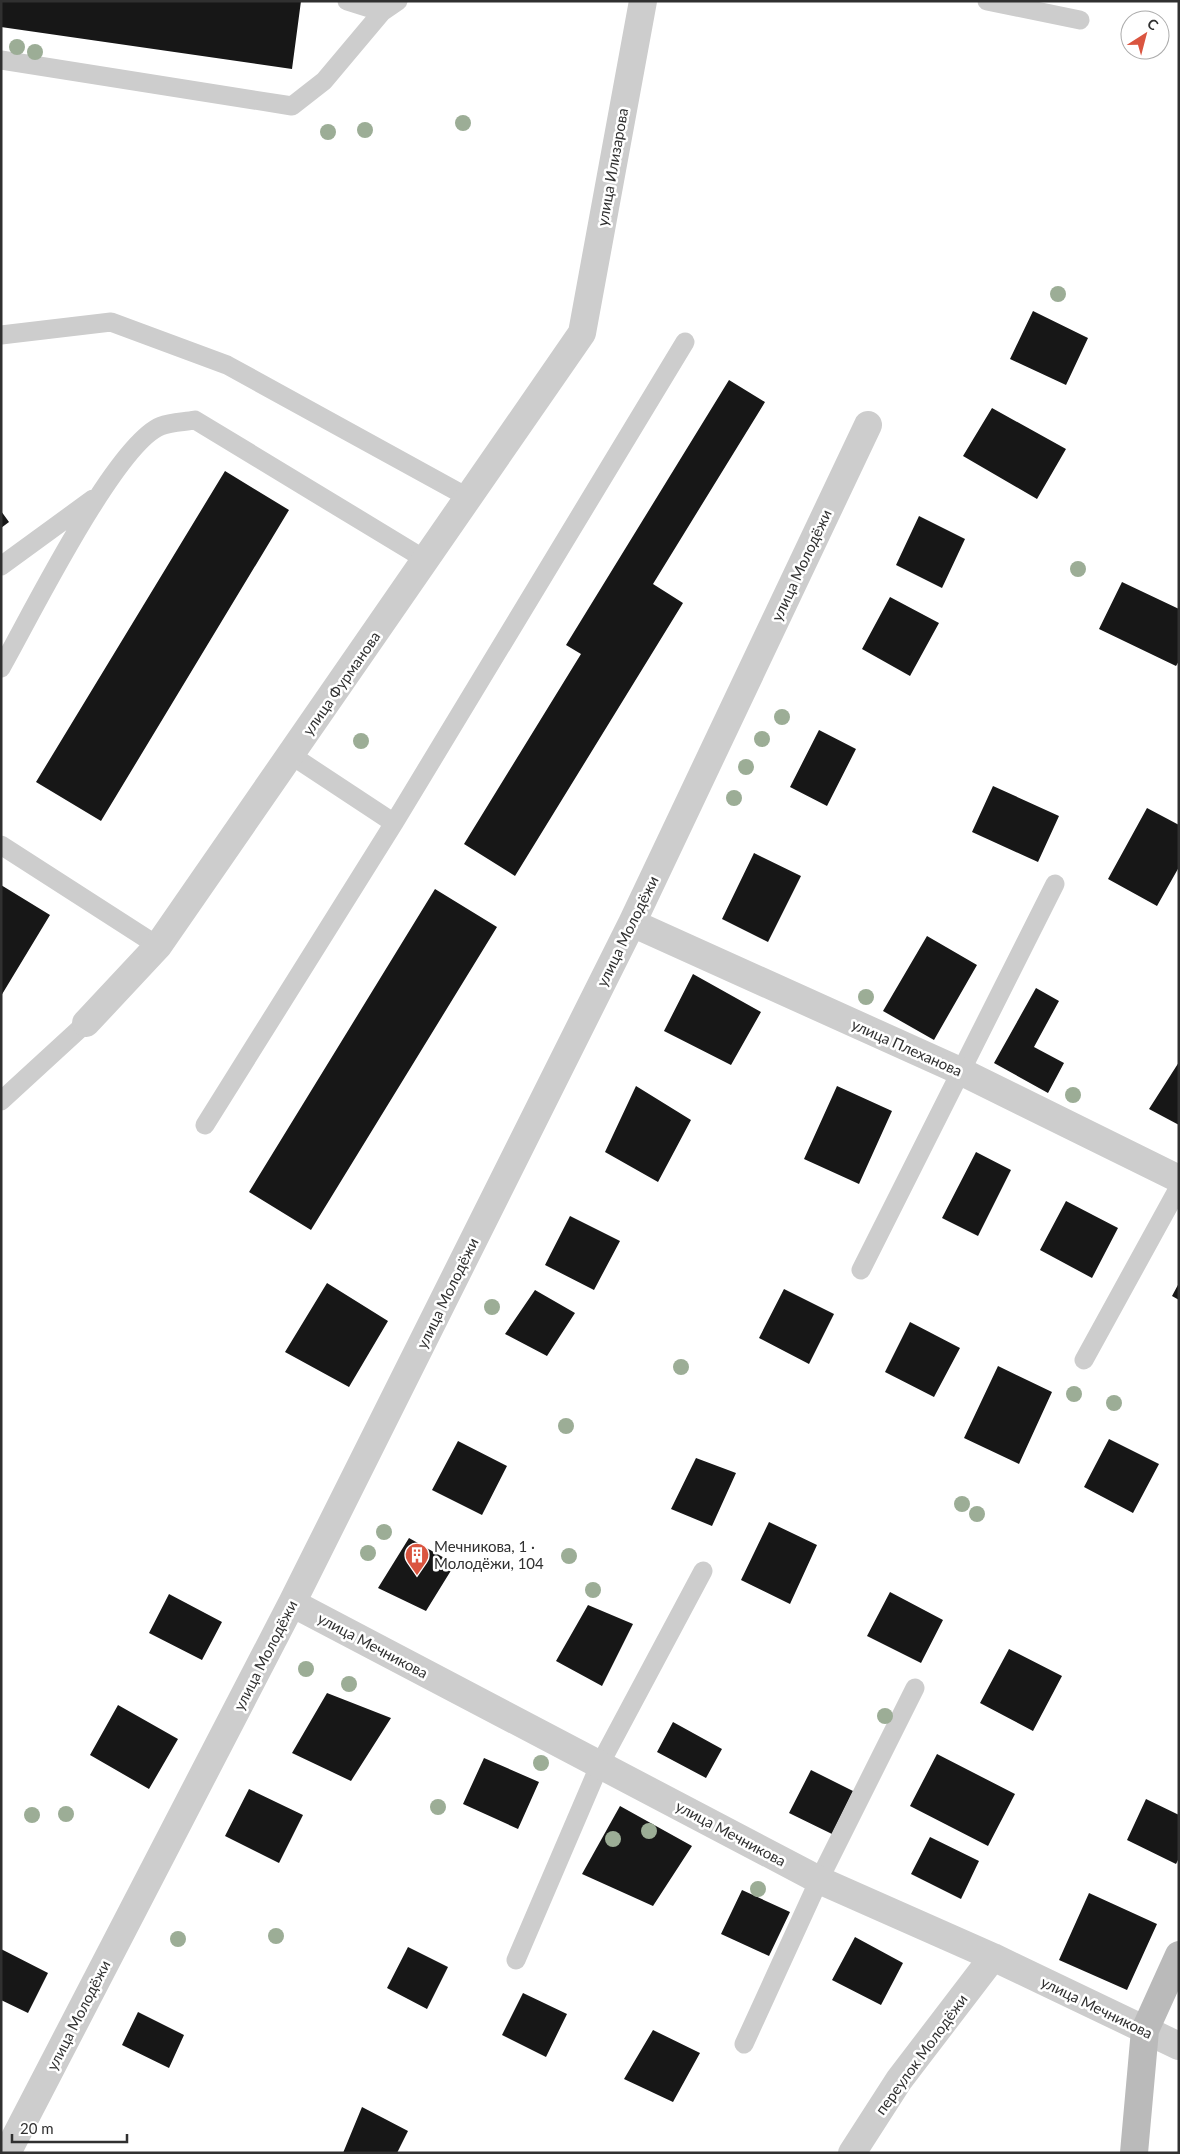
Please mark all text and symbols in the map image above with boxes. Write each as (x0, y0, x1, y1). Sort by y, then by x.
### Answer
north arrow (1120, 10, 1170, 60)
text: С (1144, 14, 1162, 34)
street label: улица Илизарова (593, 107, 631, 227)
street label: улица Молодёжи (767, 506, 835, 624)
street label: улица Фурманова (298, 628, 384, 738)
street label: улица Молодёжи (592, 873, 662, 989)
street label: улица Плеханова (849, 1015, 965, 1079)
street label: улица Молодёжи (412, 1235, 482, 1351)
place label: Мечникова, 1 · Молодёжи, 104 (434, 1537, 544, 1572)
building icon: Мечникова, 1 · Молодёжи, 104 (404, 1542, 430, 1576)
street label: улица Молодёжи (229, 1597, 301, 1713)
street label: улица Мечникова (315, 1608, 431, 1682)
street label: улица Мечникова (673, 1796, 789, 1870)
street label: улица Молодёжи (42, 1957, 114, 2073)
street label: улица Мечникова (1038, 1972, 1156, 2042)
street label: переулок Молодёжи (871, 1990, 971, 2118)
scale bar (12, 2112, 128, 2144)
text: 20 m (20, 2119, 54, 2137)

